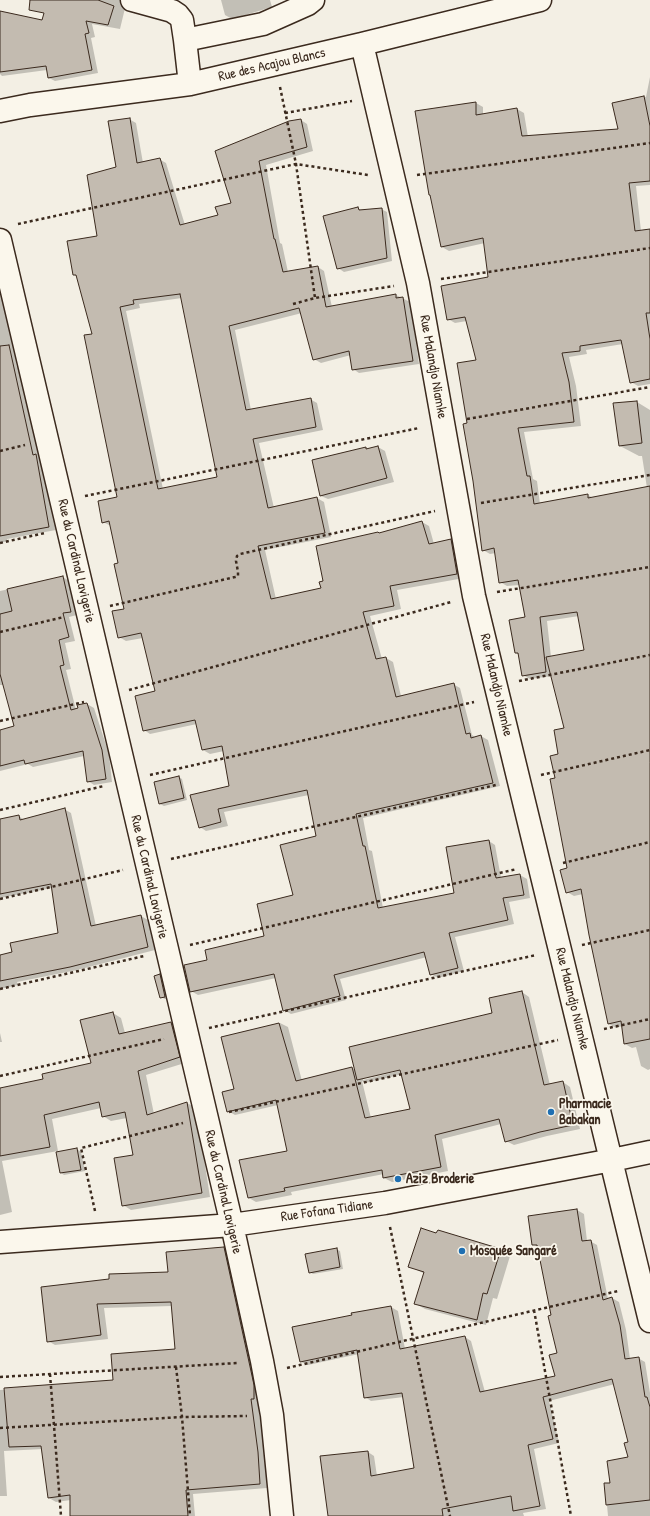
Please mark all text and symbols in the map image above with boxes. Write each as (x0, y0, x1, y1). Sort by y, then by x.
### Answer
street label: Rue des Acajou Blancs (217, 45, 327, 85)
street label: Rue Malandjo Niamke (416, 314, 450, 420)
street label: Rue du Cardinal Lavigerie (54, 498, 98, 624)
street label: Rue Malandjo Niamke (476, 632, 516, 738)
street label: Rue du Cardinal Lavigerie (127, 814, 171, 940)
street label: Rue Malandjo Niamke (551, 946, 593, 1052)
place label: Pharmacie Babakan (559, 1096, 612, 1128)
marker: Pharmacie Babakan (546, 1107, 556, 1117)
street label: Rue du Cardinal Lavigerie (201, 1129, 245, 1255)
place label: Aziz Broderie (406, 1171, 474, 1187)
marker: Aziz Broderie (393, 1174, 403, 1184)
street label: Rue Fofana Tidiane (280, 1196, 374, 1226)
place label: Mosquée Sangaré (470, 1243, 557, 1259)
marker: Mosquée Sangaré (457, 1246, 467, 1256)

